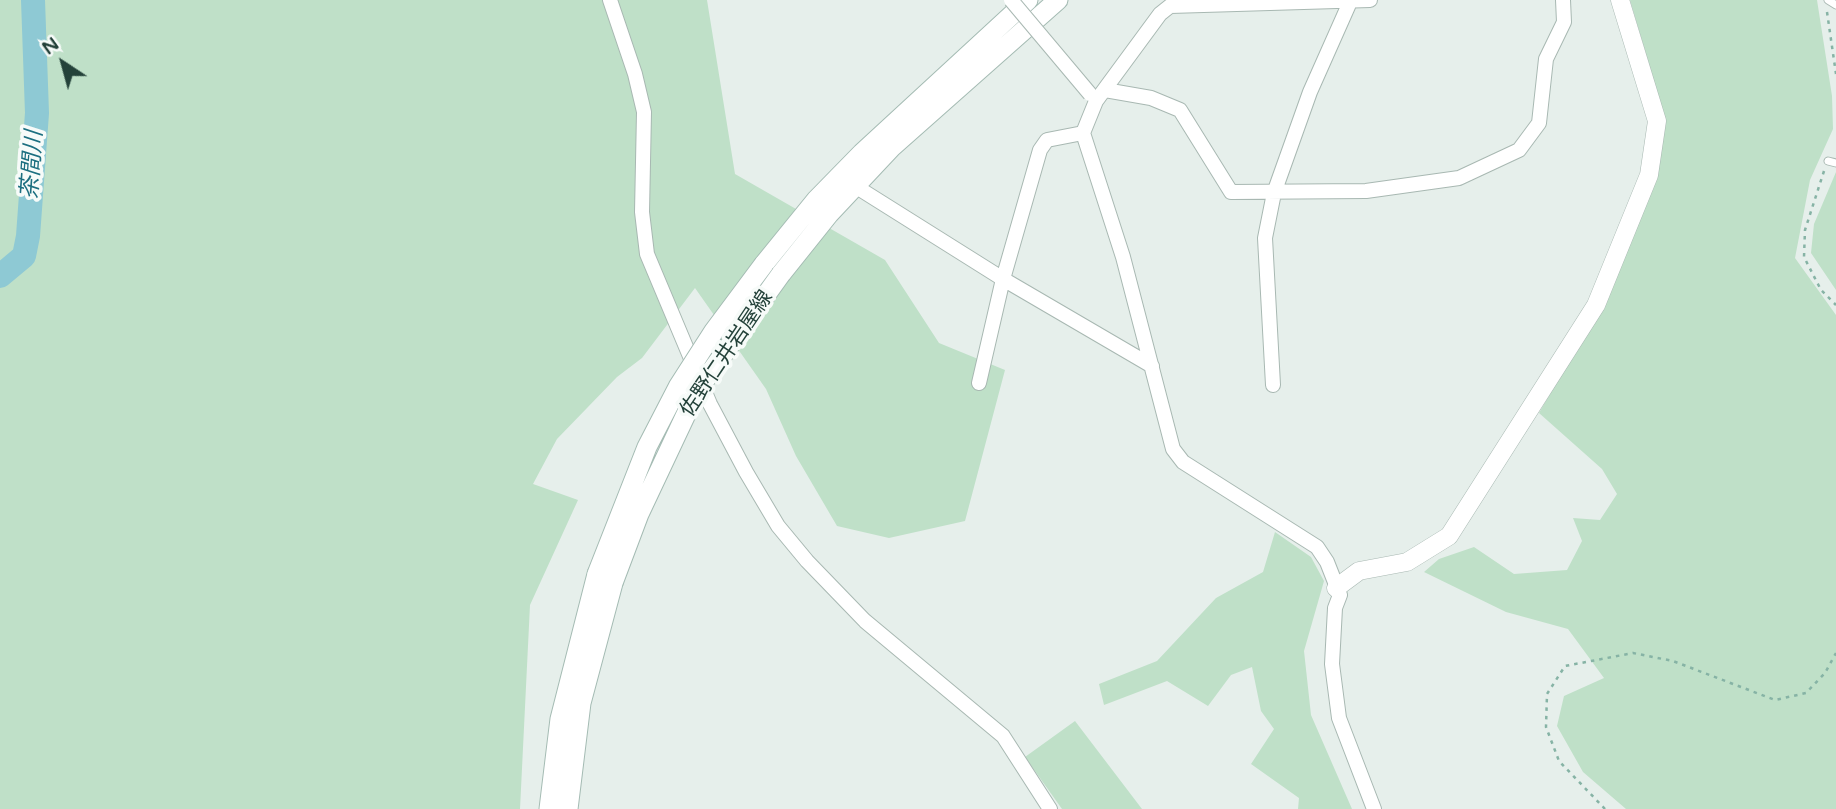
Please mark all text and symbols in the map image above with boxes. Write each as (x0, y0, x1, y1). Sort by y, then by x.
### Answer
north arrow (28, 28, 98, 98)
text: N (38, 33, 63, 59)
water label: 茶間川 (17, 130, 49, 200)
street label: 佐野仁井岩屋線 (675, 286, 779, 422)

